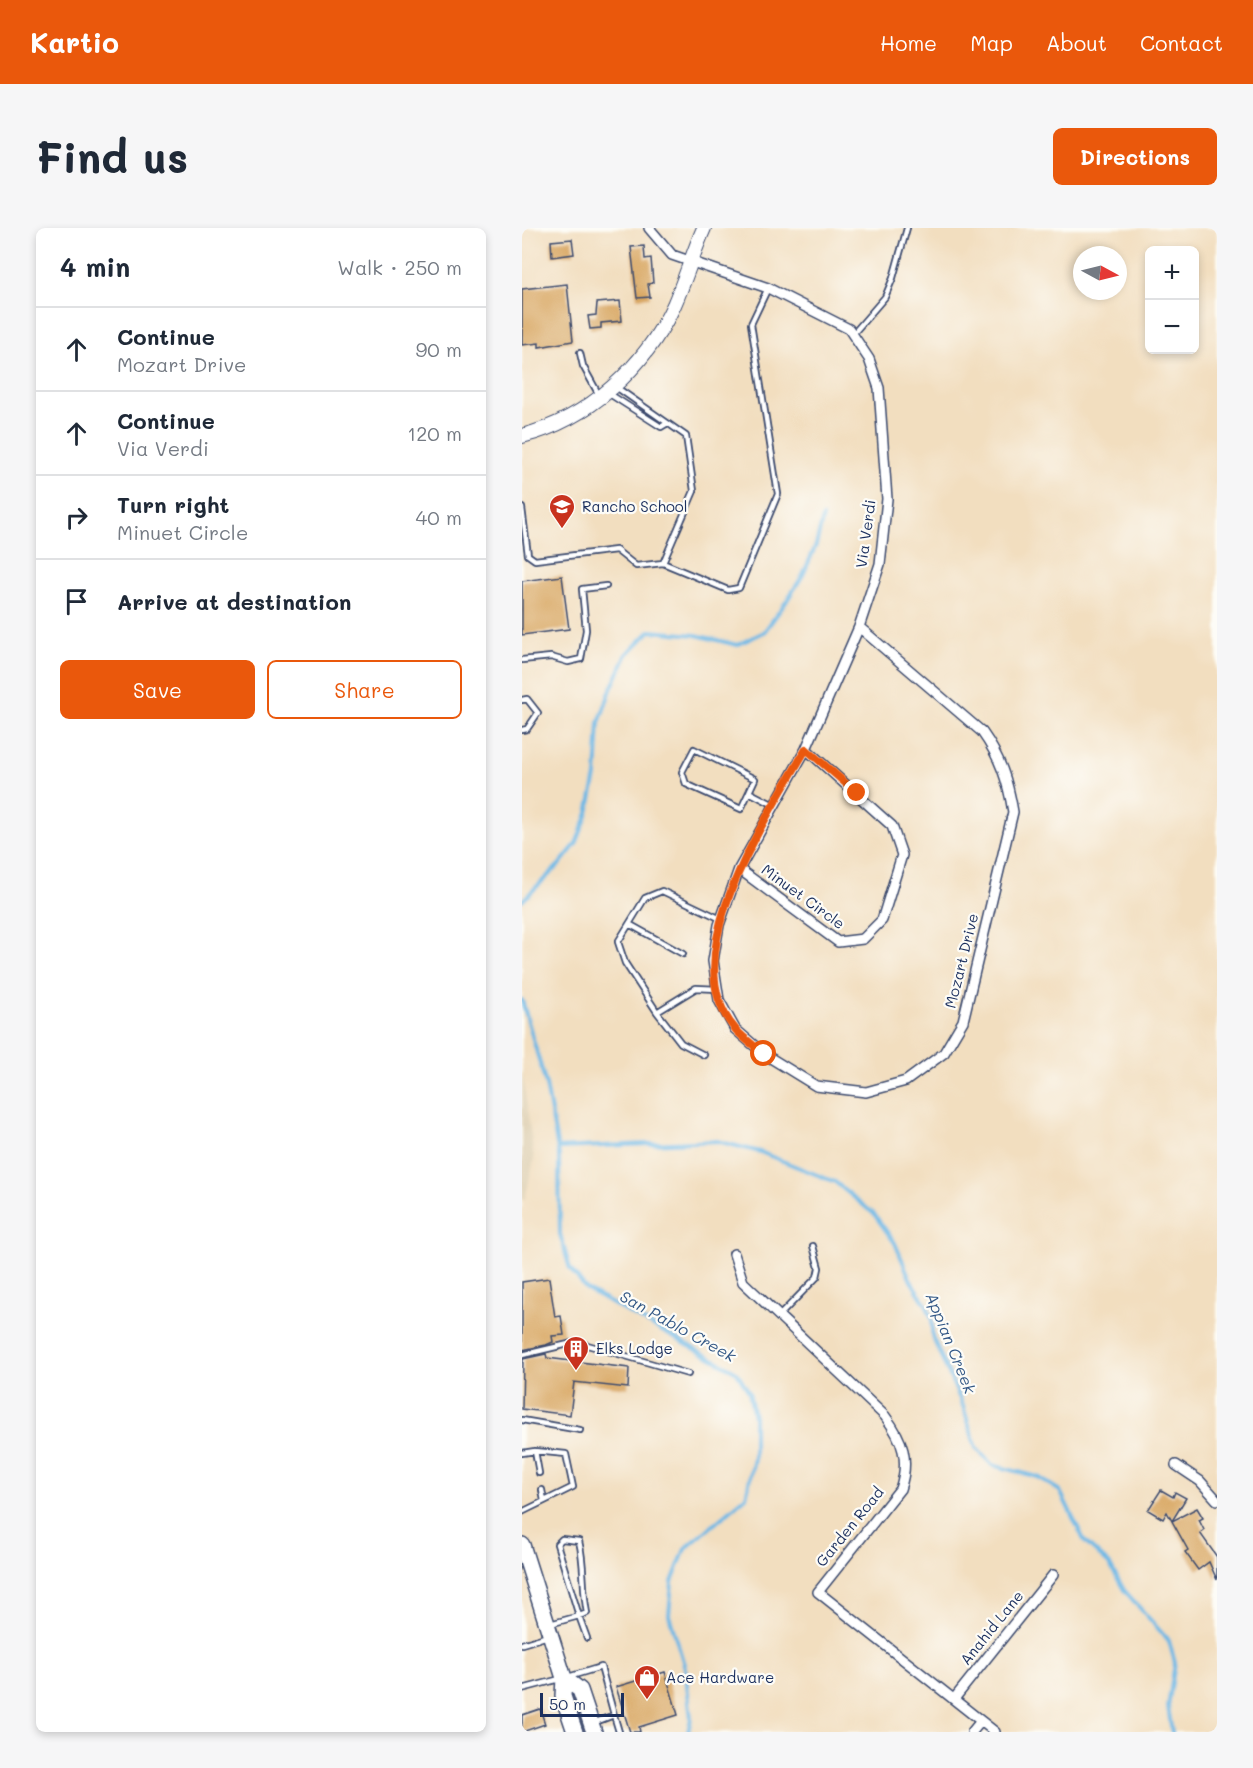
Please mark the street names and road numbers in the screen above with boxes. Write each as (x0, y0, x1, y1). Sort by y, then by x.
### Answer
street label: Via Verdi (850, 498, 880, 569)
street label: Minuet Circle (758, 859, 849, 933)
street label: Mozart Drive (940, 911, 982, 1010)
street label: Garden Road (811, 1482, 888, 1570)
street label: Anahid Lane (955, 1586, 1027, 1669)

